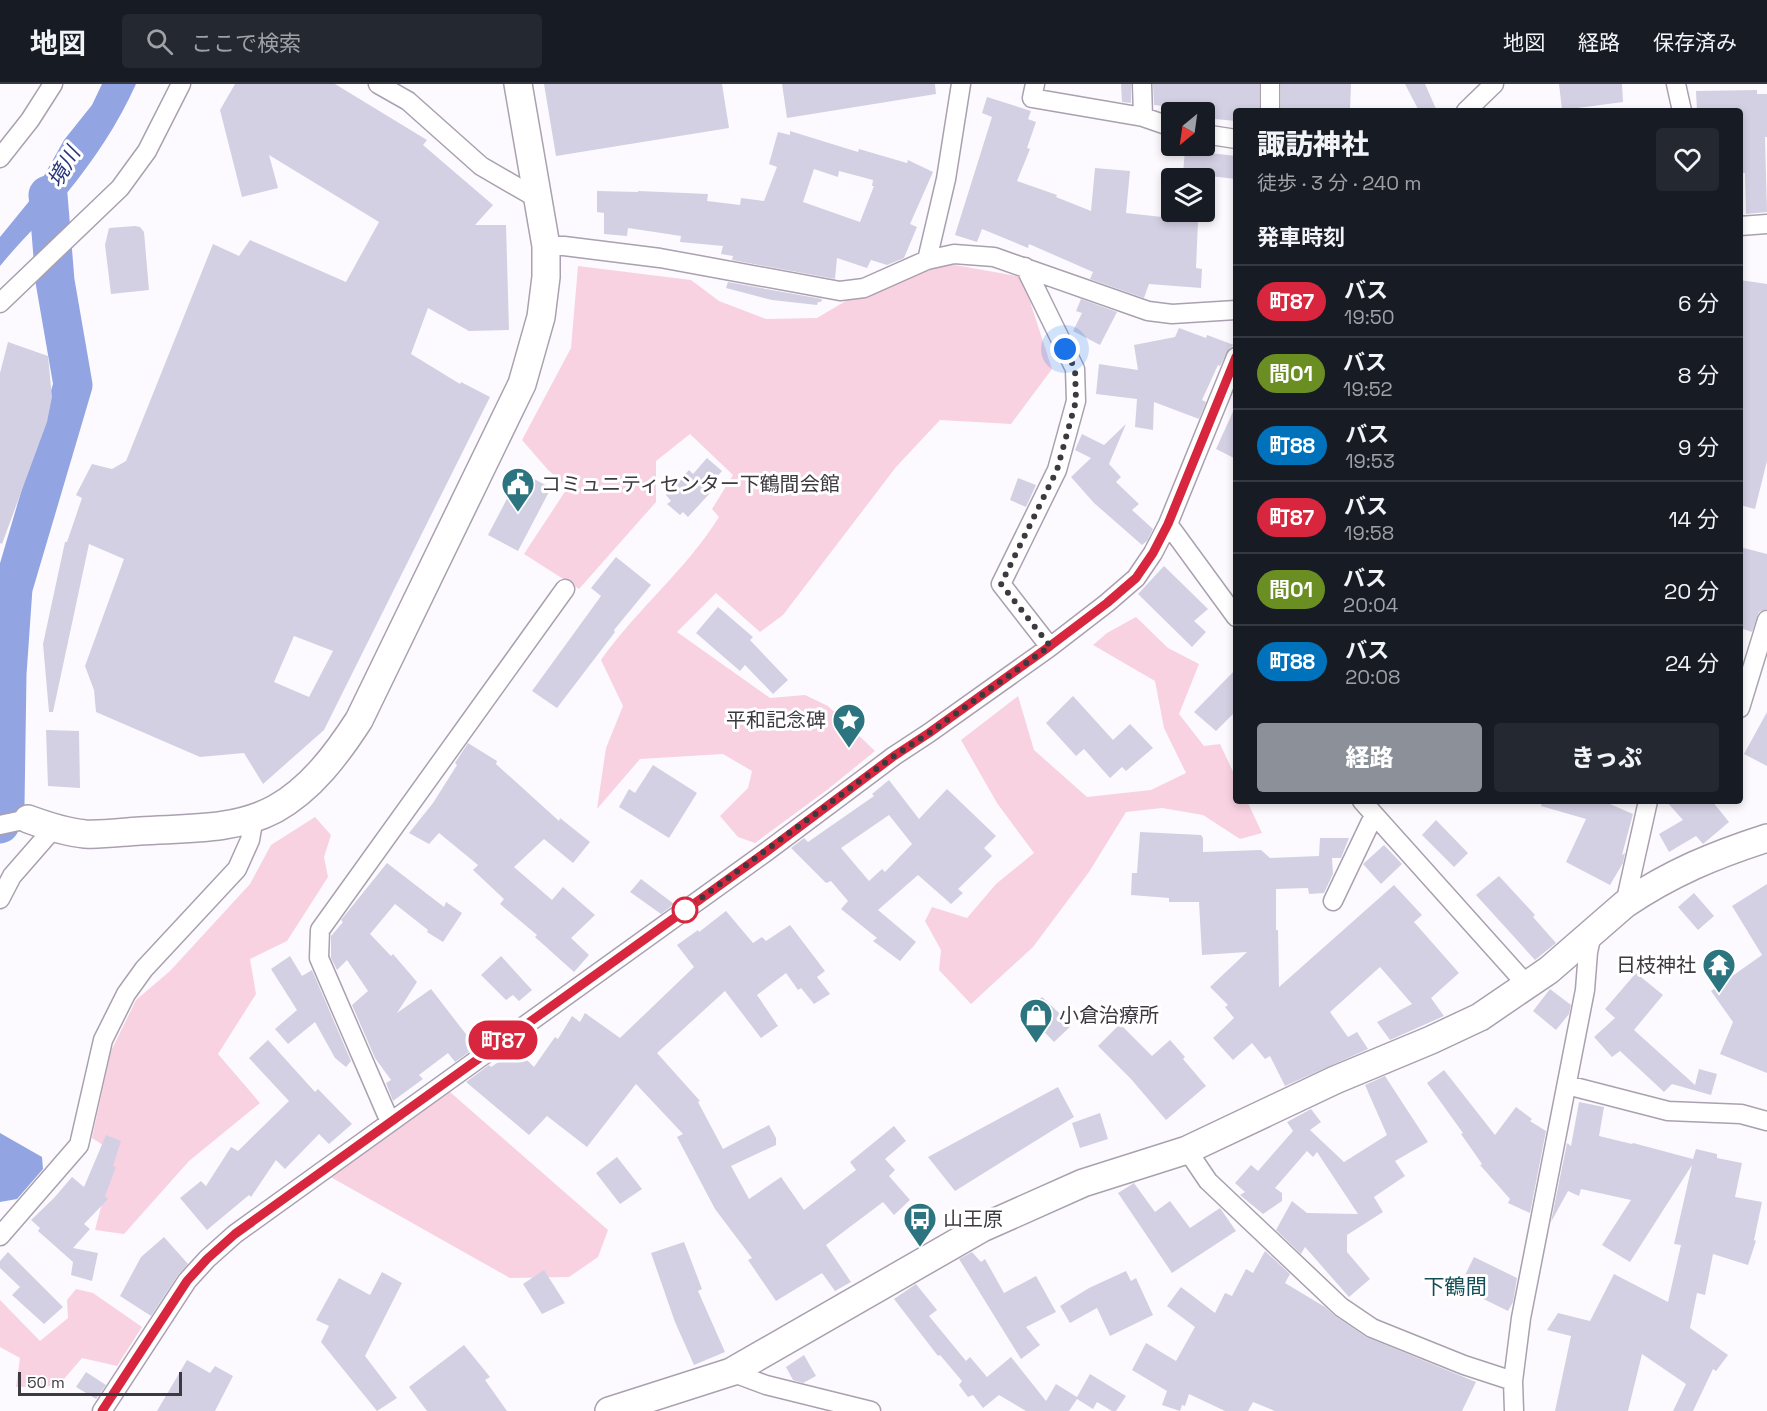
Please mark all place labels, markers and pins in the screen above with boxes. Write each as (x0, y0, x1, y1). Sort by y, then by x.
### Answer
public building icon: コミュニティセンター下鶴間会館 (500, 466, 536, 513)
place label: コミュニティセンター下鶴間会館 (541, 471, 840, 497)
place icon: 平和記念碑 (831, 702, 867, 749)
place label: 平和記念碑 (726, 707, 826, 733)
unlabelled marker (672, 897, 698, 923)
temple icon: 日枝神社 (1701, 947, 1737, 994)
place label: 日枝神社 (1616, 952, 1696, 978)
shop icon: 小倉治療所 (1018, 997, 1054, 1044)
place label: 小倉治療所 (1059, 1002, 1159, 1028)
bus stop icon: 山王原 (902, 1201, 938, 1248)
place label: 山王原 (943, 1206, 1003, 1232)

